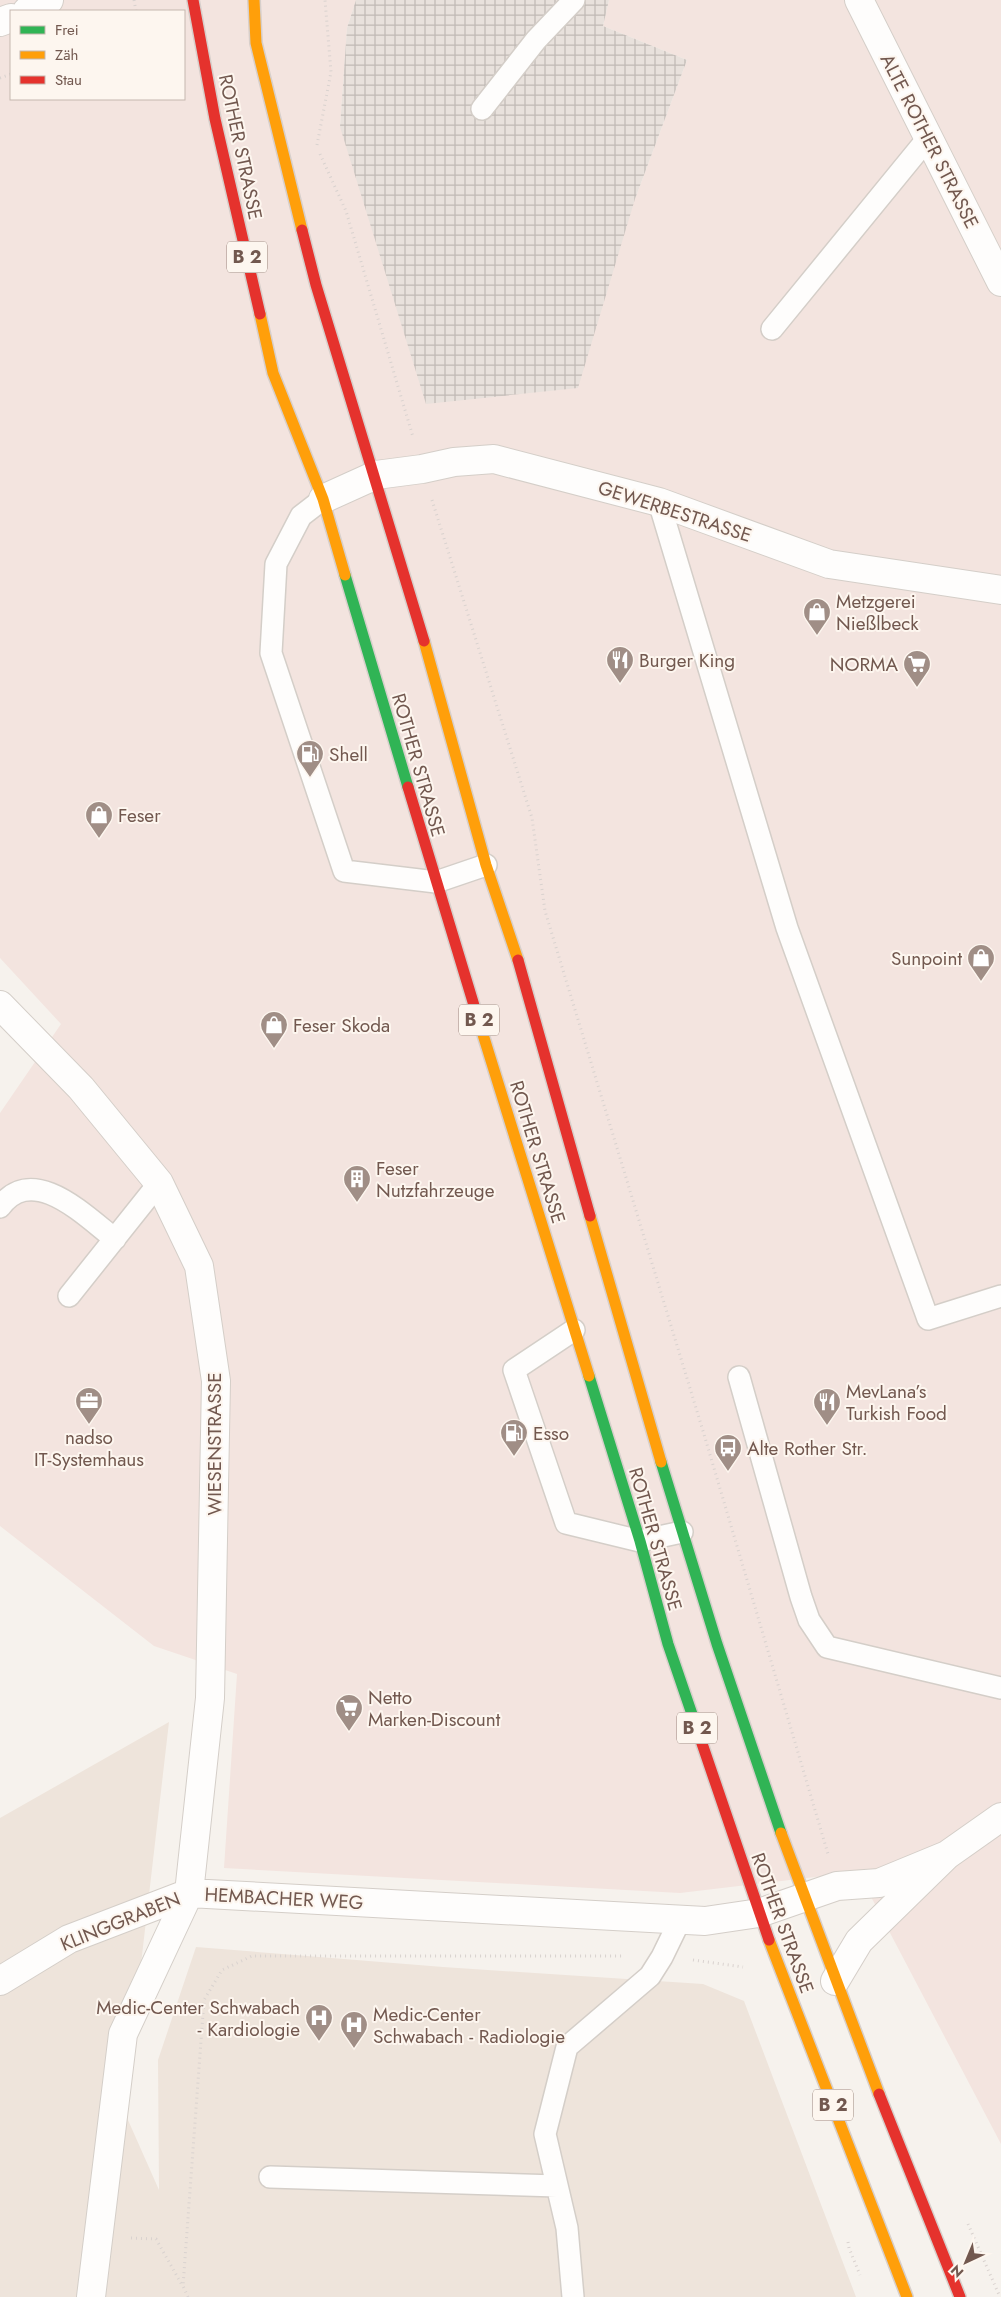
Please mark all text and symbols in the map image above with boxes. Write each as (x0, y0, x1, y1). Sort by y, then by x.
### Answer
legend (10, 10, 185, 100)
text: Frei (55, 19, 79, 41)
text: Zäh (55, 44, 78, 66)
street label: ALTE ROTHER STRASSE (874, 49, 985, 233)
text: Stau (55, 69, 82, 91)
street label: ROTHER STRASSE (212, 72, 269, 222)
road number: B 2 (227, 242, 267, 272)
street label: GEWERBESTRASSE (595, 474, 755, 549)
place label: Metzgerei Nießlbeck (836, 588, 919, 637)
shop icon: Metzgerei Nießlbeck (802, 597, 832, 636)
restaurant icon: Burger King (605, 645, 635, 684)
place label: Burger King (639, 647, 735, 674)
supermarket icon: NORMA (902, 649, 932, 688)
place label: NORMA (830, 651, 898, 678)
street label: ROTHER STRASSE (385, 690, 452, 840)
fuel station icon: Shell (295, 739, 325, 778)
place label: Shell (329, 741, 368, 768)
shop icon: Feser (84, 800, 114, 839)
place label: Feser (118, 802, 161, 829)
shop icon: Sunpoint (966, 943, 996, 982)
place label: Sunpoint (891, 945, 962, 972)
road number: B 2 (459, 1004, 499, 1036)
shop icon: Feser Skoda (259, 1010, 289, 1049)
place label: Feser Skoda (293, 1012, 390, 1039)
street label: ROTHER STRASSE (503, 1077, 572, 1227)
place label: Feser Nutzfahrzeuge (376, 1155, 495, 1204)
building icon: Feser Nutzfahrzeuge (342, 1164, 372, 1203)
street label: WIESENSTRASSE (201, 1372, 228, 1516)
place label: MevLana’s Turkish Food (846, 1378, 947, 1427)
office icon: nadso IT-Systemhaus (74, 1386, 104, 1425)
restaurant icon: MevLana’s Turkish Food (812, 1387, 842, 1426)
fuel station icon: Esso (499, 1418, 529, 1457)
place label: Esso (533, 1420, 569, 1447)
place label: nadso IT-Systemhaus (34, 1424, 144, 1473)
bus stop icon: Alte Rother Str. (713, 1433, 743, 1472)
place label: Alte Rother Str. (747, 1435, 868, 1462)
street label: ROTHER STRASSE (622, 1464, 689, 1614)
place label: Netto Marken-Discount (368, 1684, 501, 1733)
supermarket icon: Netto Marken-Discount (334, 1693, 364, 1732)
road number: B 2 (677, 1712, 717, 1744)
street label: ROTHER STRASSE (745, 1849, 821, 1997)
street label: HEMBACHER WEG (204, 1881, 364, 1916)
street label: KLINGGRABEN (56, 1885, 184, 1958)
place label: Medic-Center Schwabach - Kardiologie (96, 1994, 300, 2043)
place label: Medic-Center Schwabach - Radiologie (373, 2001, 565, 2050)
hospital icon: Medic-Center Schwabach - Kardiologie (304, 2003, 334, 2042)
hospital icon: Medic-Center Schwabach - Radiologie (339, 2010, 369, 2049)
road number: B 2 (813, 2090, 853, 2120)
north arrow (941, 2237, 991, 2287)
text: N (946, 2260, 968, 2282)

